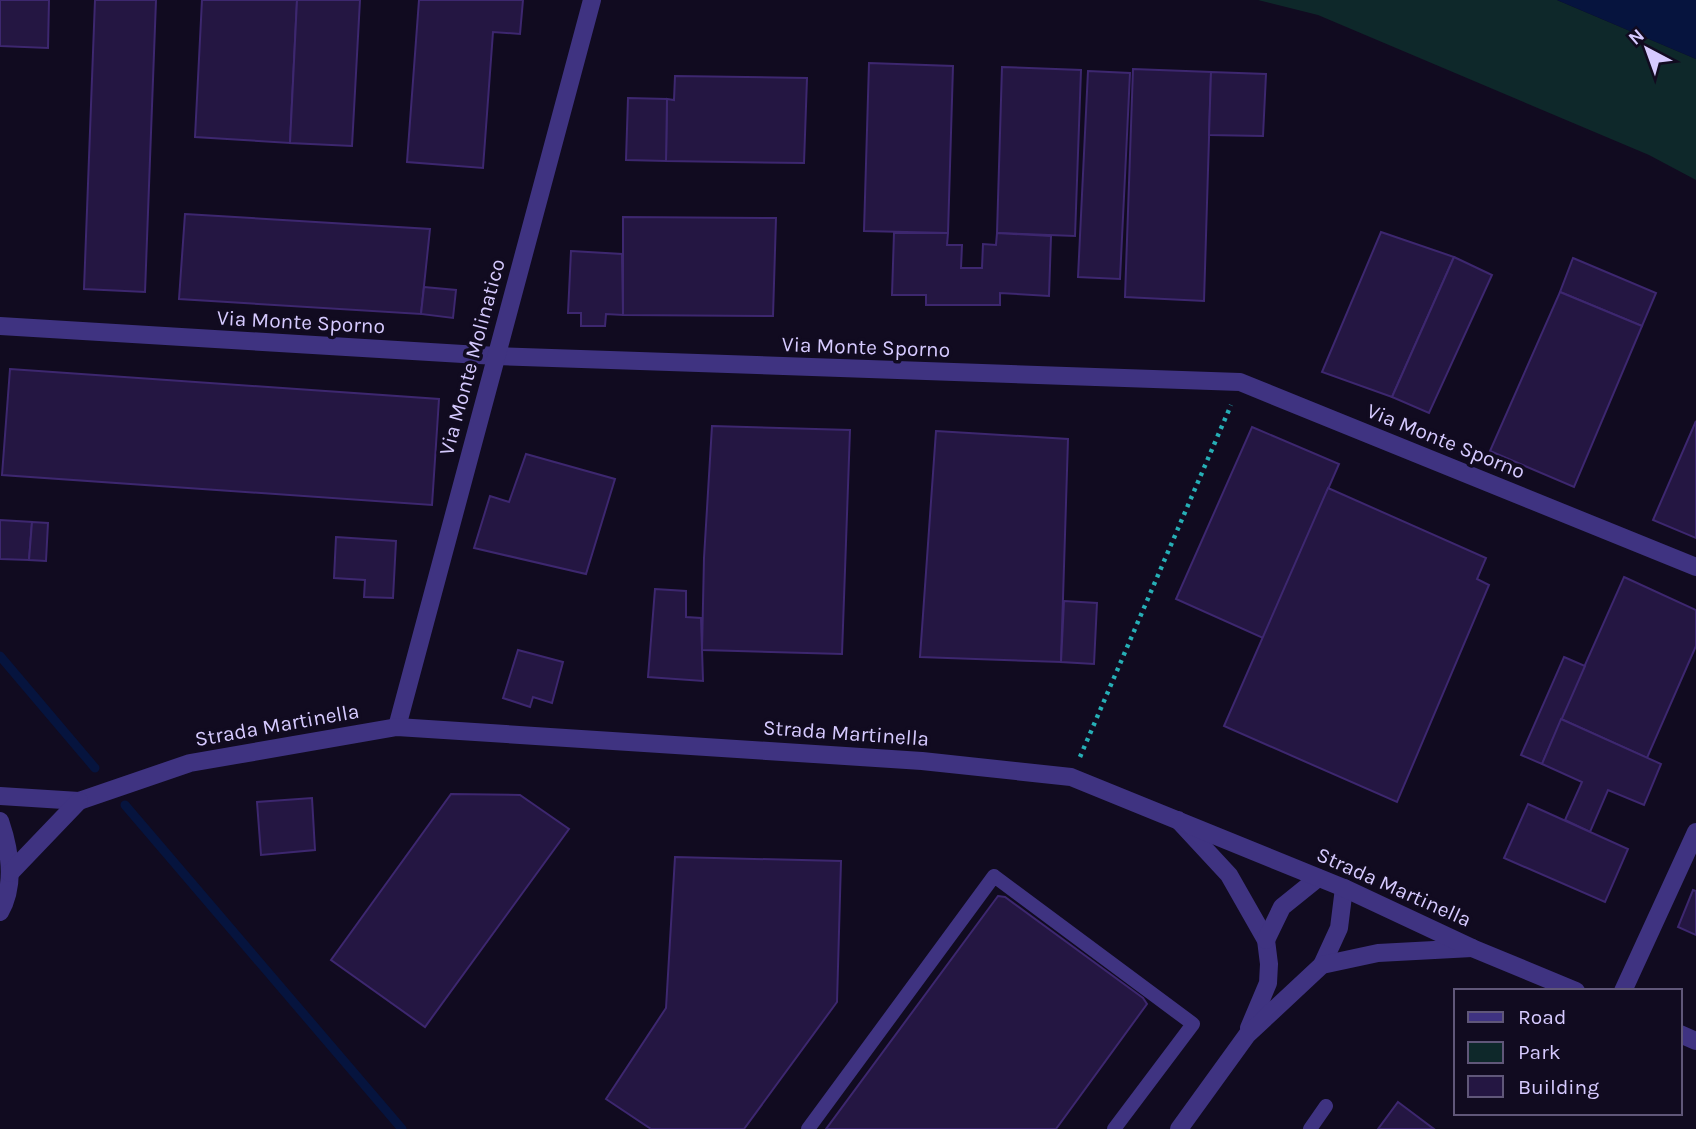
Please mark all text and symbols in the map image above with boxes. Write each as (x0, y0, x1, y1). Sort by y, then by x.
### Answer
north arrow (1612, 14, 1682, 84)
text: N (1624, 24, 1649, 50)
street label: Via Monte Molinatico (434, 256, 510, 458)
street label: Via Monte Sporno (216, 306, 386, 338)
street label: Via Monte Sporno (781, 332, 951, 362)
street label: Via Monte Sporno (1363, 398, 1529, 484)
street label: Strada Martinella (193, 699, 361, 751)
street label: Strada Martinella (762, 715, 930, 751)
street label: Strada Martinella (1313, 842, 1475, 932)
legend (1454, 989, 1682, 1115)
text: Road (1518, 1005, 1566, 1029)
text: Park (1518, 1040, 1561, 1064)
text: Building (1518, 1075, 1599, 1099)

